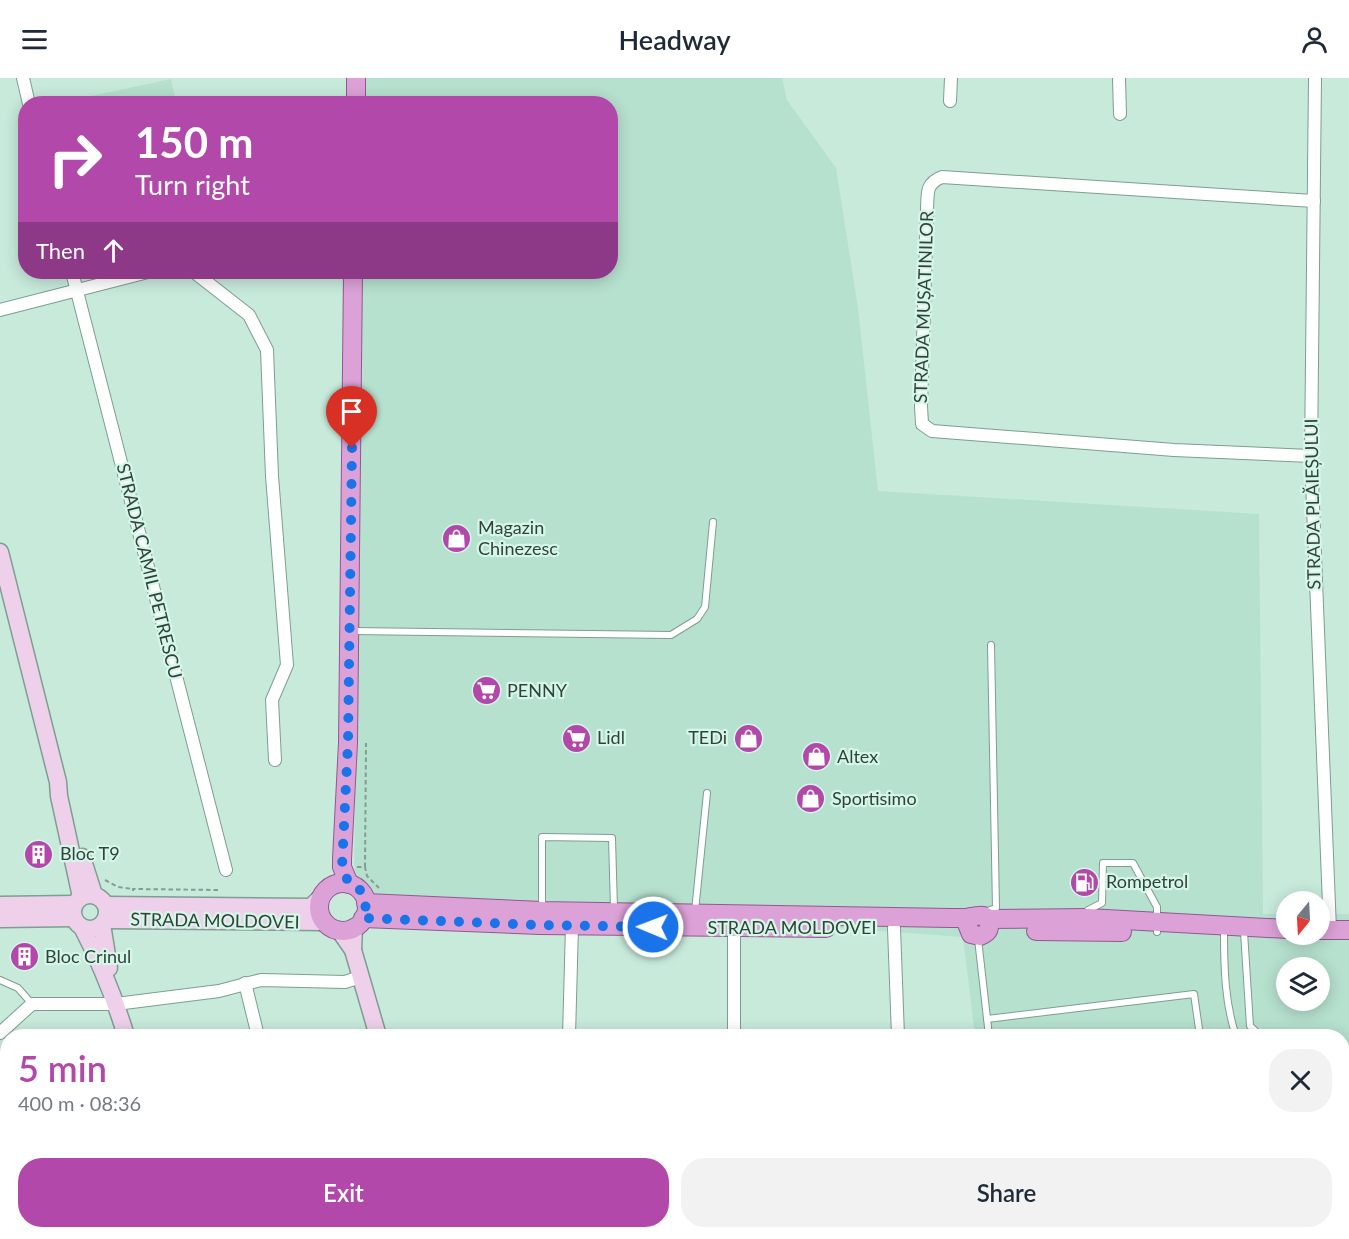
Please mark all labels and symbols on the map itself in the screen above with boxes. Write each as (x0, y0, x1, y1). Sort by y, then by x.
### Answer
street label: STRADA MUȘATINILOR (909, 210, 937, 404)
pin (326, 386, 377, 448)
street label: STRADA PLĂIEȘULUI (1300, 418, 1324, 590)
street label: STRADA CAMIL PETRESCU (113, 461, 187, 681)
place label: Magazin Chinezesc (478, 516, 558, 559)
shop icon: Magazin Chinezesc (441, 522, 473, 554)
supermarket icon: PENNY (470, 675, 502, 707)
place label: PENNY (507, 679, 568, 701)
supermarket icon: Lidl (560, 722, 592, 754)
shop icon: TEDi (732, 722, 764, 754)
place label: Lidl (597, 726, 625, 748)
place label: TEDi (688, 726, 727, 748)
shop icon: Altex (800, 741, 832, 773)
place label: Altex (837, 745, 878, 767)
shop icon: Sportisimo (795, 783, 827, 815)
place label: Sportisimo (832, 787, 917, 809)
building icon: Bloc T9 (23, 838, 55, 870)
place label: Bloc T9 (60, 842, 120, 864)
fuel station icon: Rompetrol (1069, 866, 1101, 898)
place label: Rompetrol (1106, 870, 1188, 892)
north arrow (1276, 891, 1330, 945)
position arrow (621, 895, 685, 959)
street label: STRADA MOLDOVEI (130, 908, 300, 932)
street label: STRADA MOLDOVEI (707, 916, 877, 938)
building icon: Bloc Crinul (8, 941, 40, 973)
place label: Bloc Crinul (45, 945, 131, 967)

